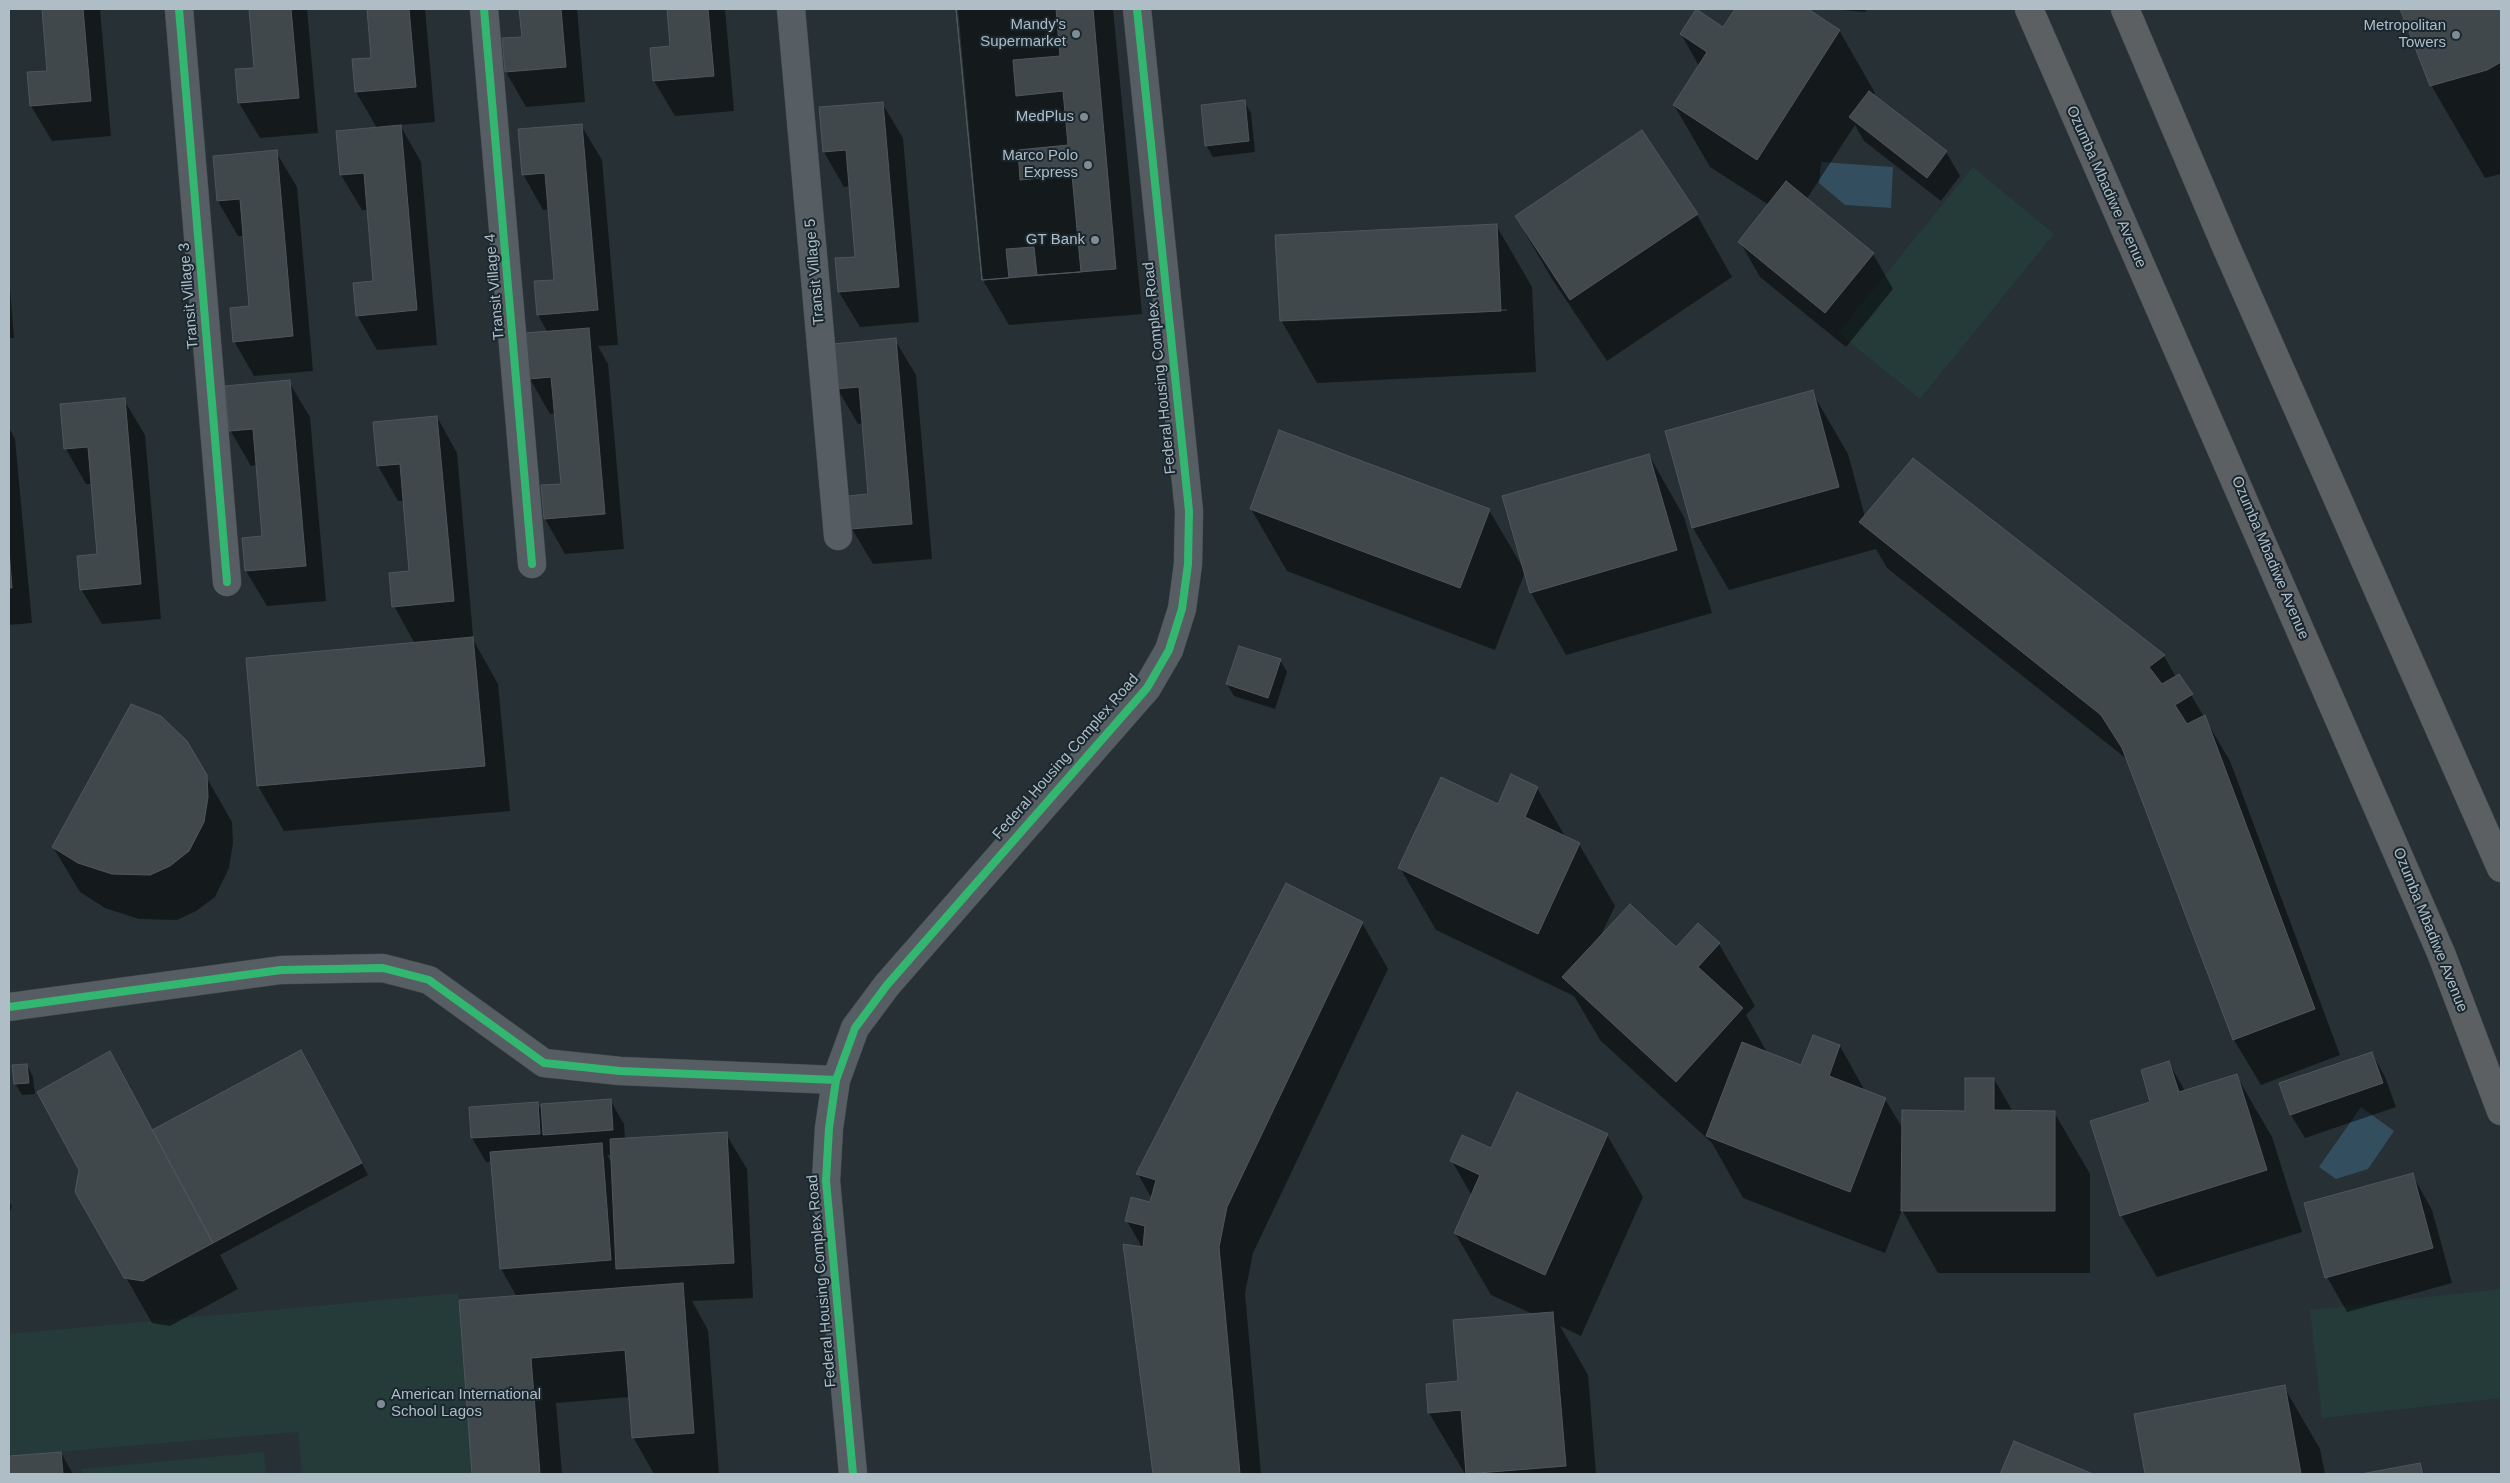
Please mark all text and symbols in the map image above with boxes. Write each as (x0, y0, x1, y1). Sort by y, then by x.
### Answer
place label: Mandy's Supermarket (980, 16, 1066, 51)
place label: Metropolitan Towers (2363, 17, 2446, 52)
marker: Mandy's Supermarket (1070, 28, 1082, 40)
marker: Metropolitan Towers (2450, 29, 2462, 41)
street label: Ozumba Mbadiwe Avenue (2062, 103, 2150, 271)
place label: MedPlus (1016, 108, 1074, 126)
marker: MedPlus (1078, 111, 1090, 123)
place label: Marco Polo Express (1002, 147, 1078, 182)
marker: Marco Polo Express (1082, 159, 1094, 171)
street label: Transit Village 5 (801, 218, 829, 326)
place label: GT Bank (1026, 231, 1085, 249)
street label: Transit Village 4 (481, 233, 509, 341)
marker: GT Bank (1089, 234, 1101, 246)
street label: Transit Village 3 (175, 242, 203, 350)
street label: Federal Housing Complex Road (1140, 261, 1180, 475)
street label: Ozumba Mbadiwe Avenue (2227, 474, 2313, 642)
street label: Federal Housing Complex Road (989, 671, 1143, 843)
street label: Ozumba Mbadiwe Avenue (2389, 845, 2471, 1015)
street label: Federal Housing Complex Road (804, 1174, 840, 1388)
place label: American International School Lagos (391, 1386, 541, 1421)
marker: American International School Lagos (375, 1398, 387, 1410)

